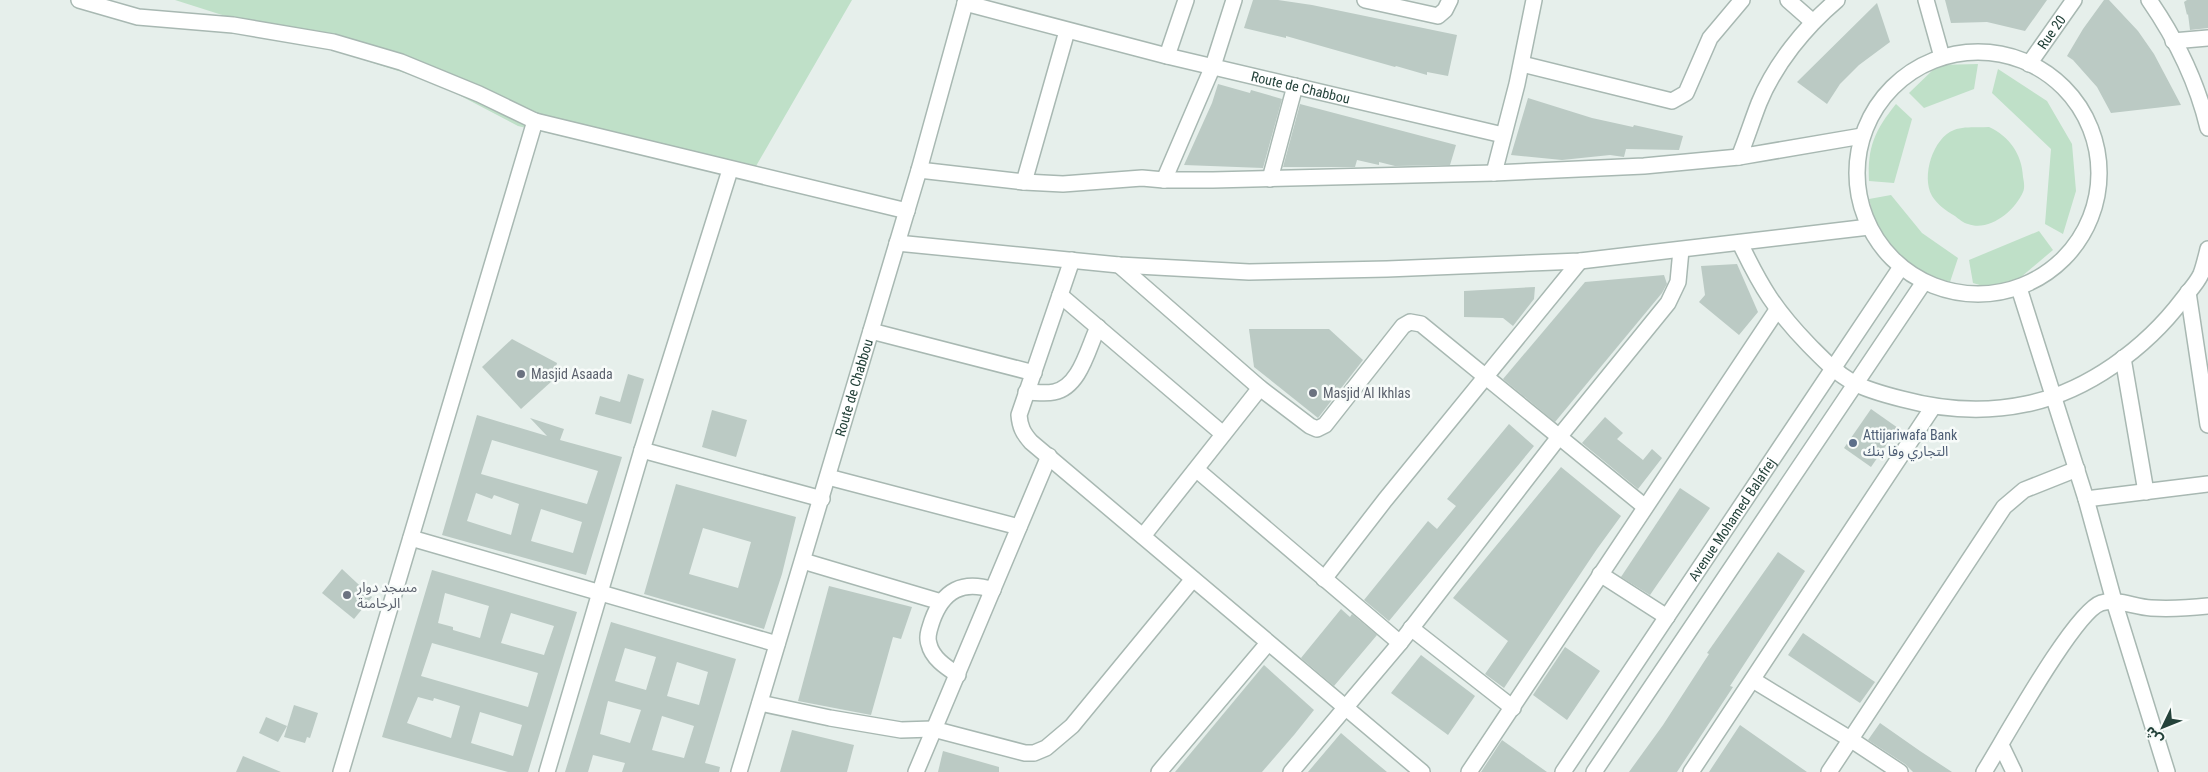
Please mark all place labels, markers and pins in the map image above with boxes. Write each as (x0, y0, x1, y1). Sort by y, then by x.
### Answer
place label: Masjid Asaada (531, 366, 613, 382)
marker: Masjid Asaada (515, 368, 527, 380)
place label: Masjid Al Ikhlas (1323, 385, 1411, 401)
marker: Masjid Al Ikhlas (1307, 387, 1319, 399)
place label: Attijariwafa Bank التجاري وفا بنك (1863, 427, 1958, 462)
marker: Attijariwafa Bank التجاري وفا بنك (1847, 437, 1859, 449)
place label: مسجد دوار الرحامنة (356, 579, 417, 612)
marker: مسجد دوار الرحامنة (341, 589, 353, 601)

